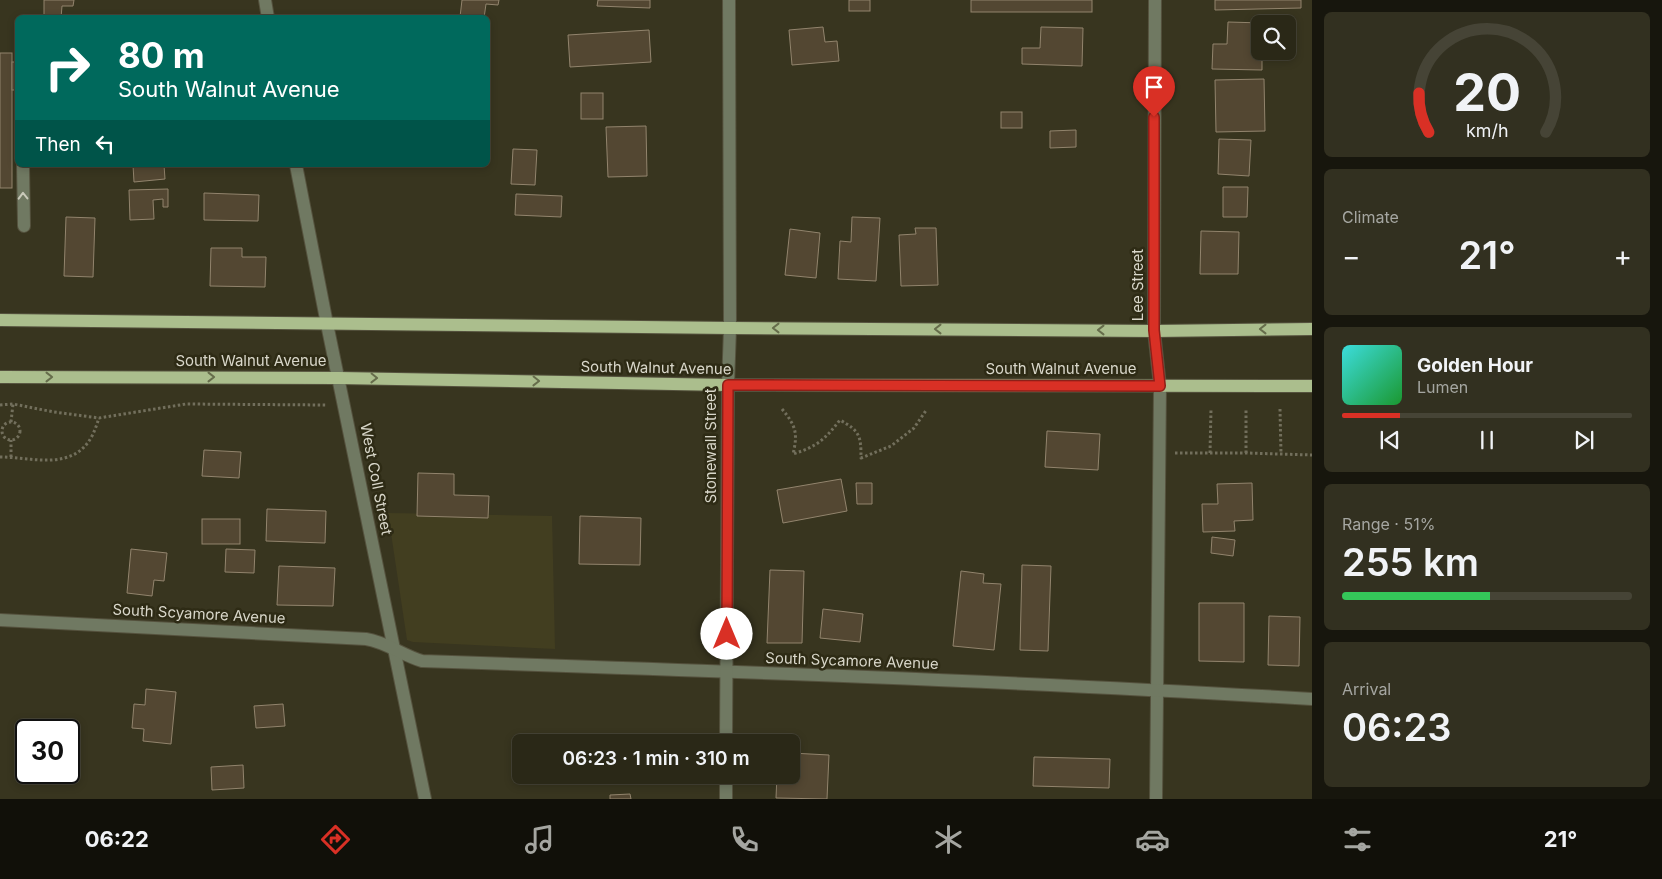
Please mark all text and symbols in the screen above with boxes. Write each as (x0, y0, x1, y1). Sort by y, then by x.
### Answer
map controls (1251, 15, 1296, 60)
button: search (1251, 15, 1296, 60)
text: 80 m (118, 34, 205, 76)
icon: right (35, 35, 100, 100)
text: 20 (1453, 61, 1521, 124)
pin (1133, 66, 1175, 117)
icon: arrive (1140, 73, 1168, 101)
text: South Walnut Avenue (118, 76, 340, 102)
text: km/h (1466, 120, 1508, 141)
icon: left (91, 130, 119, 158)
text: Then (35, 133, 81, 156)
one-way arrow (18, 191, 29, 199)
text: Climate (1342, 207, 1399, 227)
text: 21° (1458, 232, 1516, 278)
text: − (1342, 239, 1361, 273)
text: + (1613, 239, 1632, 273)
street label: Lee Street (1128, 249, 1147, 321)
one-way arrow (772, 323, 780, 333)
one-way arrow (934, 324, 942, 334)
one-way arrow (1259, 324, 1267, 334)
one-way arrow (1097, 325, 1104, 335)
street label: South Walnut Avenue (175, 351, 327, 370)
text: Golden Hour (1417, 354, 1533, 377)
street label: South Walnut Avenue (580, 357, 732, 378)
street label: South Walnut Avenue (985, 359, 1137, 378)
one-way arrow (45, 372, 53, 382)
one-way arrow (208, 372, 215, 382)
one-way arrow (370, 373, 378, 383)
one-way arrow (532, 376, 540, 387)
text: Lumen (1417, 377, 1468, 397)
street label: Stonewall Street (701, 388, 720, 504)
street label: West Coll Street (356, 421, 397, 537)
icon: previous (1376, 426, 1404, 454)
icon: pause (1473, 426, 1501, 454)
icon: next (1570, 426, 1598, 454)
text: Range · 51% (1342, 514, 1435, 534)
text: 255 km (1342, 539, 1479, 585)
street label: South Scyamore Avenue (112, 599, 286, 628)
position arrow (700, 607, 752, 659)
street label: South Sycamore Avenue (765, 648, 939, 673)
text: Arrival (1342, 679, 1391, 699)
text: 06:23 (1342, 704, 1451, 750)
speed limit sign: 30 (15, 719, 80, 784)
text: 06:23 · 1 min · 310 m (562, 747, 750, 770)
icon: directions (318, 822, 353, 857)
icon: music (522, 822, 557, 857)
icon: phone (727, 822, 762, 857)
icon: climate (931, 822, 966, 857)
icon: car (1135, 822, 1170, 857)
icon: filters (1340, 822, 1375, 857)
text: 06:22 (85, 826, 149, 852)
text: 21° (1544, 826, 1577, 852)

